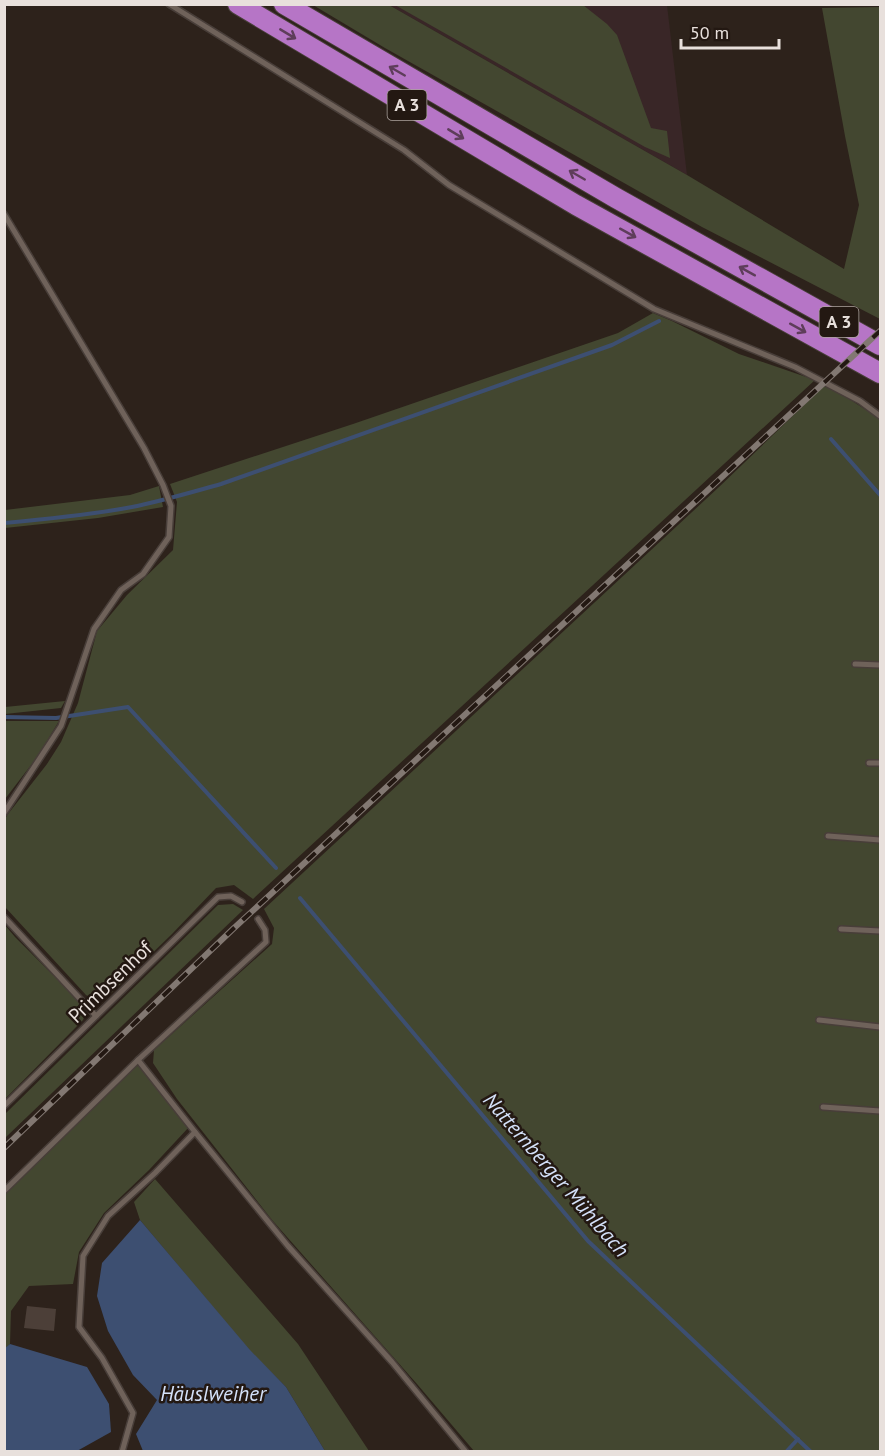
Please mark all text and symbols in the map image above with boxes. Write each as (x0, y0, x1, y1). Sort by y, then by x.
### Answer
scale bar (681, 12, 778, 50)
text: 50 m (690, 21, 729, 44)
one-way arrow (279, 29, 296, 41)
one-way arrow (389, 64, 406, 76)
road number: A 3 (388, 90, 426, 120)
one-way arrow (447, 128, 464, 140)
one-way arrow (569, 169, 586, 181)
one-way arrow (618, 228, 636, 239)
one-way arrow (739, 265, 756, 277)
road number: A 3 (820, 307, 858, 337)
one-way arrow (789, 322, 806, 334)
street label: Primbsenhof (62, 934, 159, 1029)
water label: Natternberger Mühlbach (478, 1087, 635, 1262)
water label: Häuslweiher (160, 1380, 268, 1407)

